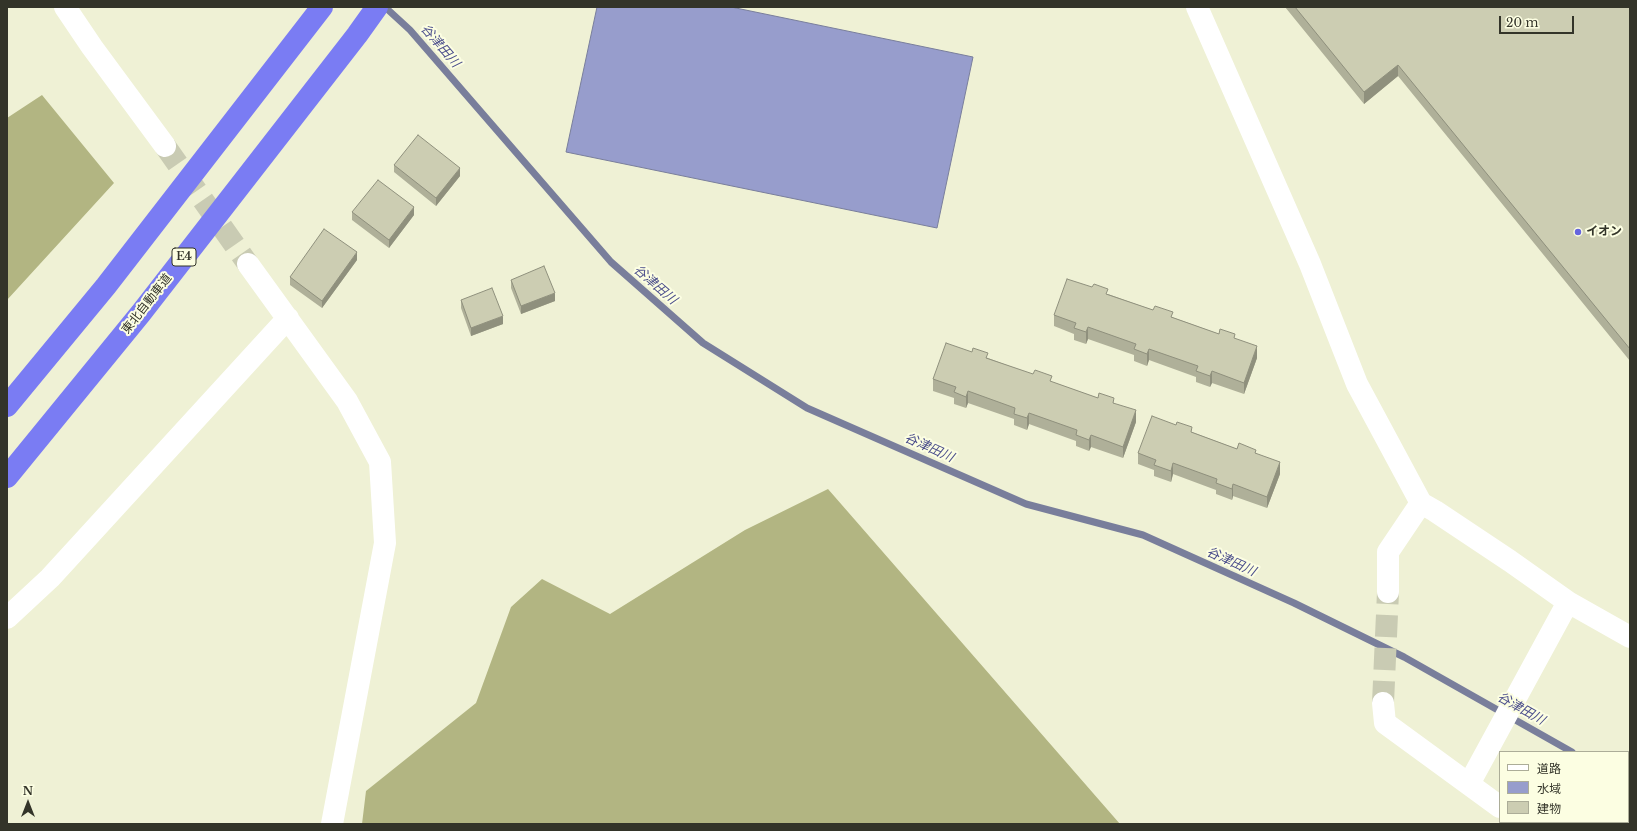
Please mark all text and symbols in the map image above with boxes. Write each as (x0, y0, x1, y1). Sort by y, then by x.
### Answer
scale bar (1501, 8, 1576, 34)
text: 20 m (1506, 15, 1538, 30)
water label: 谷津田川 (417, 21, 463, 71)
place label: イオン (1586, 225, 1622, 239)
marker: イオン (1573, 227, 1583, 237)
road number: E4 (172, 248, 196, 266)
water label: 谷津田川 (630, 262, 680, 308)
street label: 東北自動車道 (119, 271, 175, 337)
water label: 谷津田川 (902, 430, 956, 466)
water label: 谷津田川 (1204, 544, 1258, 580)
water label: 谷津田川 (1494, 690, 1548, 728)
legend (1499, 751, 1629, 823)
text: 道路 (1537, 761, 1561, 776)
text: 水域 (1537, 781, 1561, 796)
north arrow (8, 783, 48, 823)
text: N (23, 784, 33, 798)
text: 建物 (1537, 801, 1561, 816)

